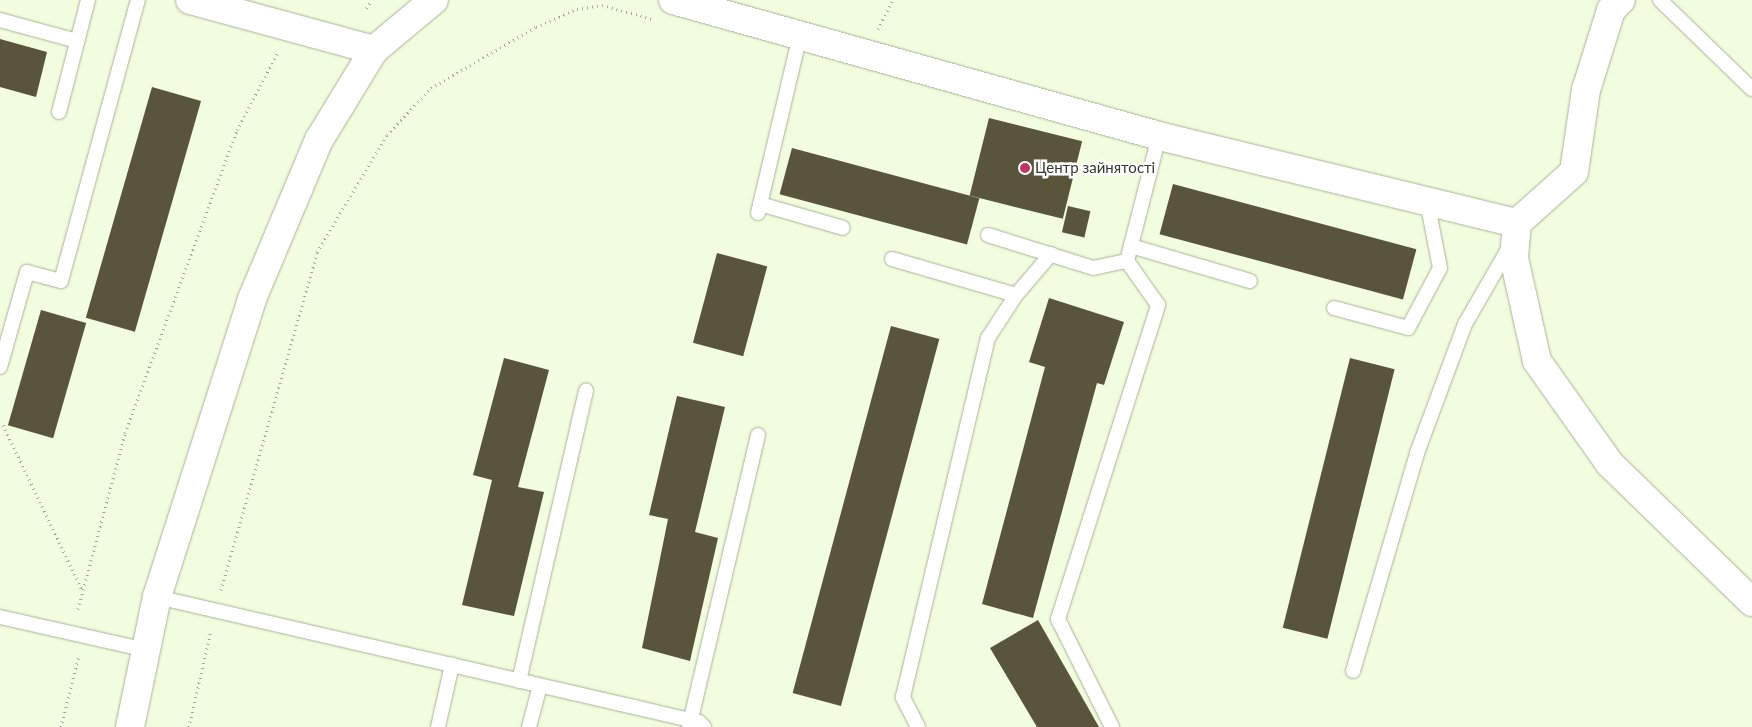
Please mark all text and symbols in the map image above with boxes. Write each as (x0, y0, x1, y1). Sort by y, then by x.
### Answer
place label: Центр зайнятості (1035, 159, 1155, 177)
marker: Центр зайнятості (1019, 162, 1031, 174)

